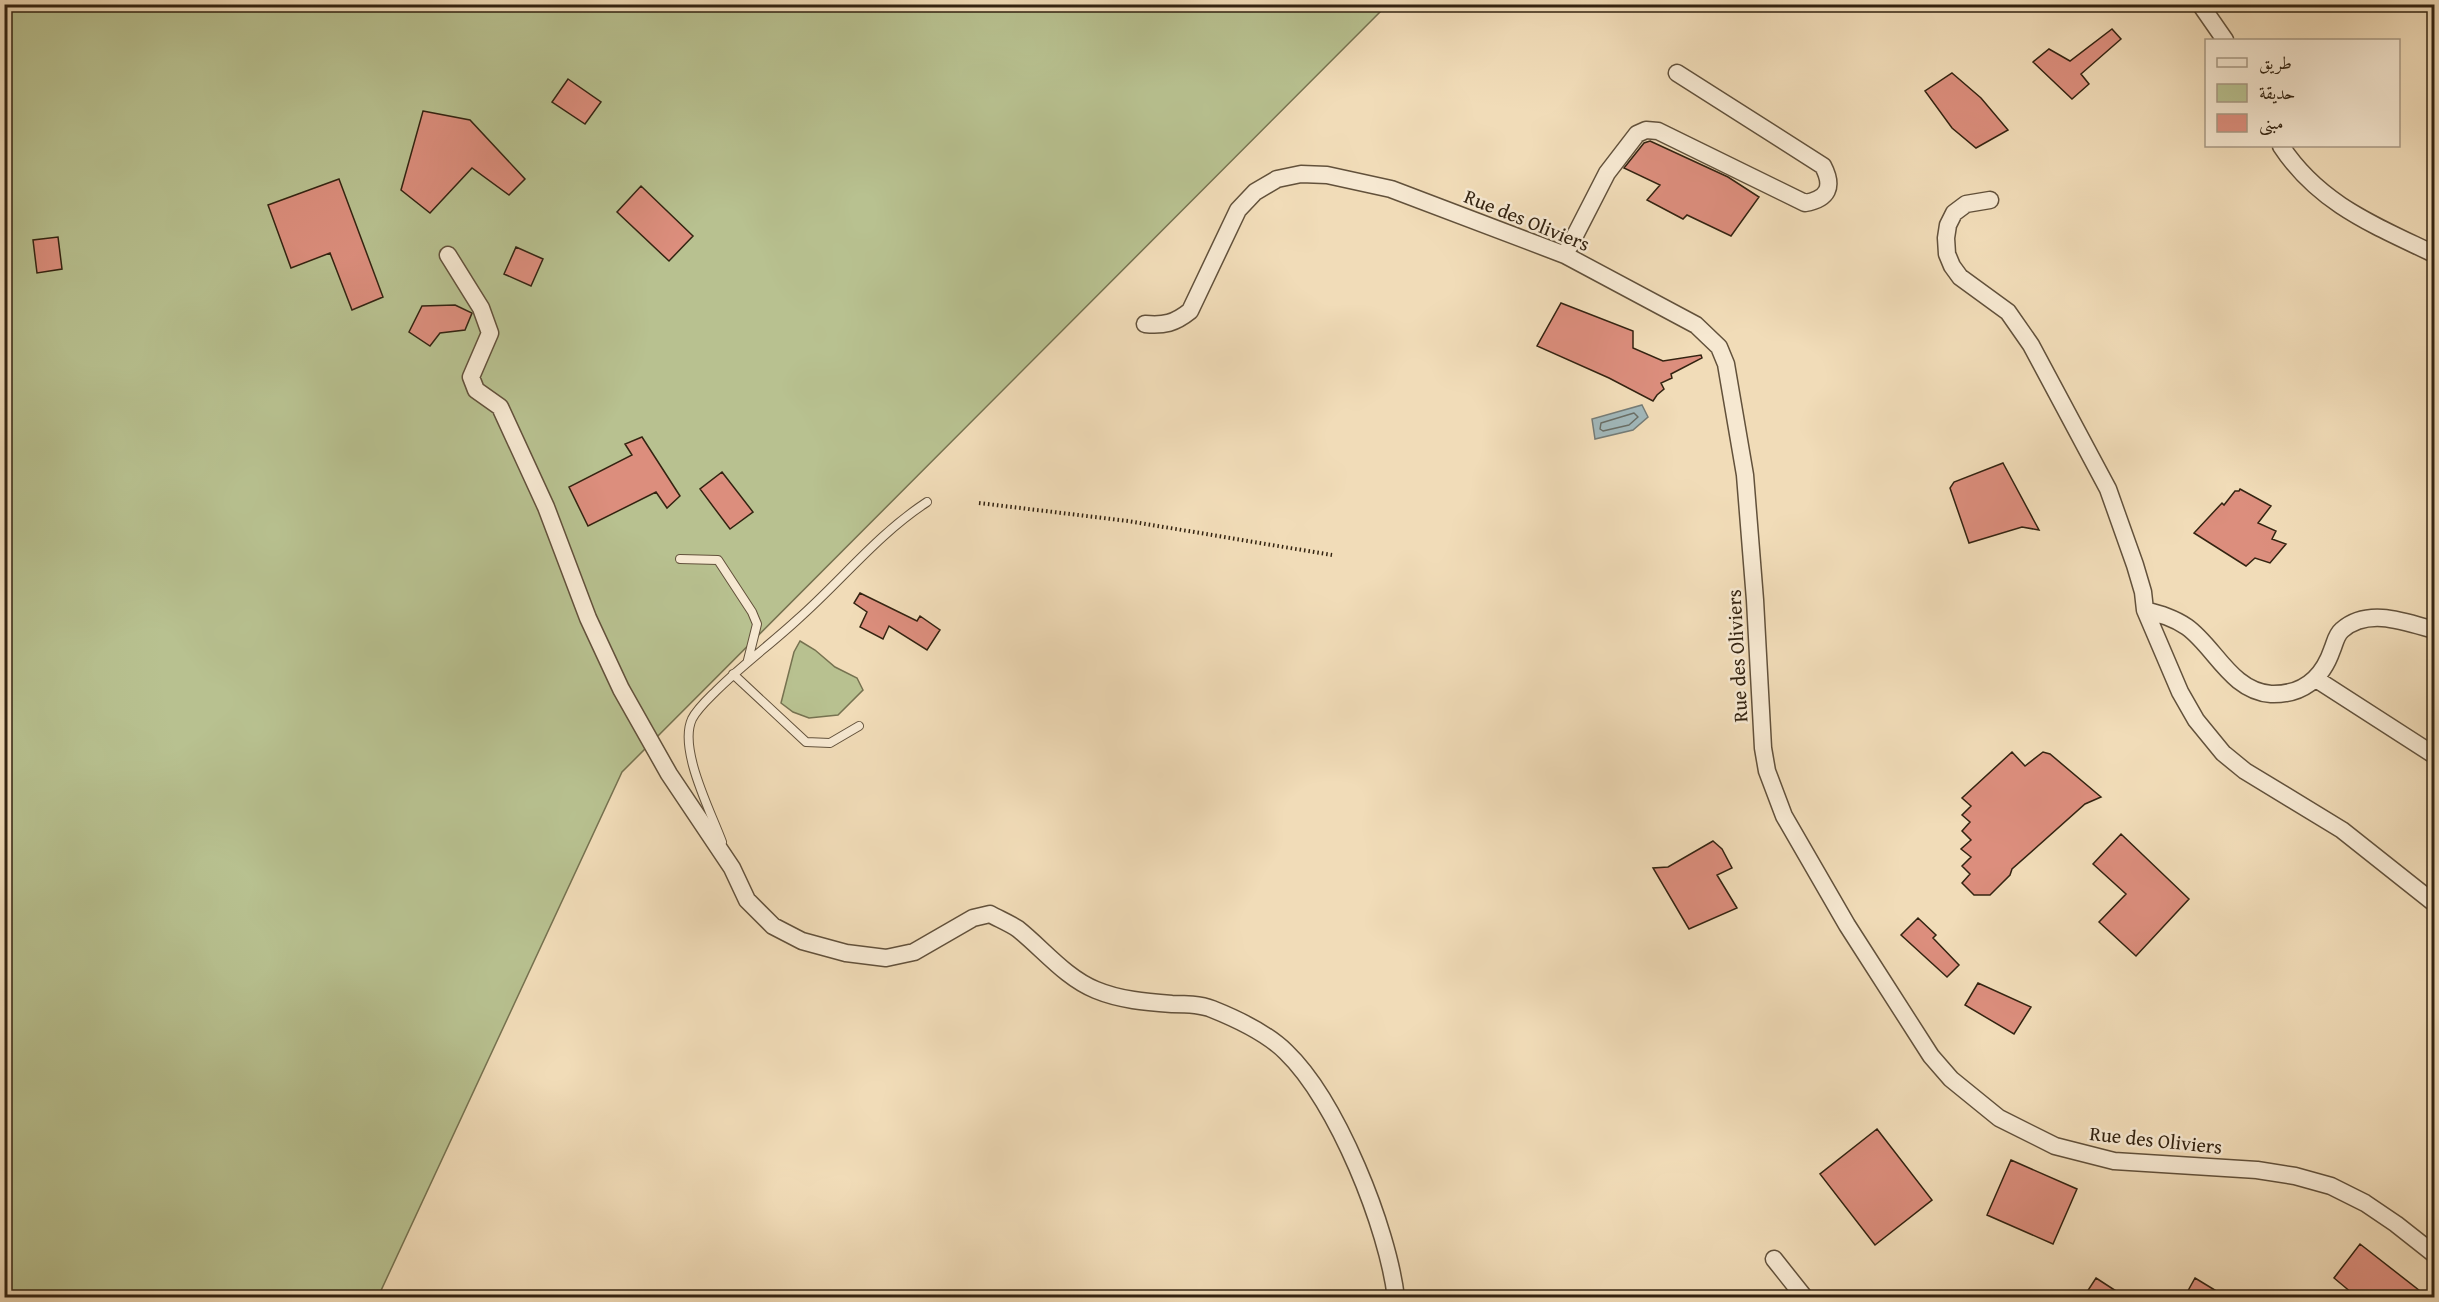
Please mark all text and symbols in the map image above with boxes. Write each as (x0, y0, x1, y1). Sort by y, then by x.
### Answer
legend (2205, 39, 2400, 147)
text: طريق (2259, 49, 2292, 76)
text: حديقة (2259, 79, 2295, 106)
text: مبنى (2259, 109, 2284, 136)
street label: Rue des Oliviers (1460, 181, 1594, 258)
street label: Rue des Oliviers (1719, 589, 1754, 723)
street label: Rue des Oliviers (2088, 1118, 2224, 1161)

